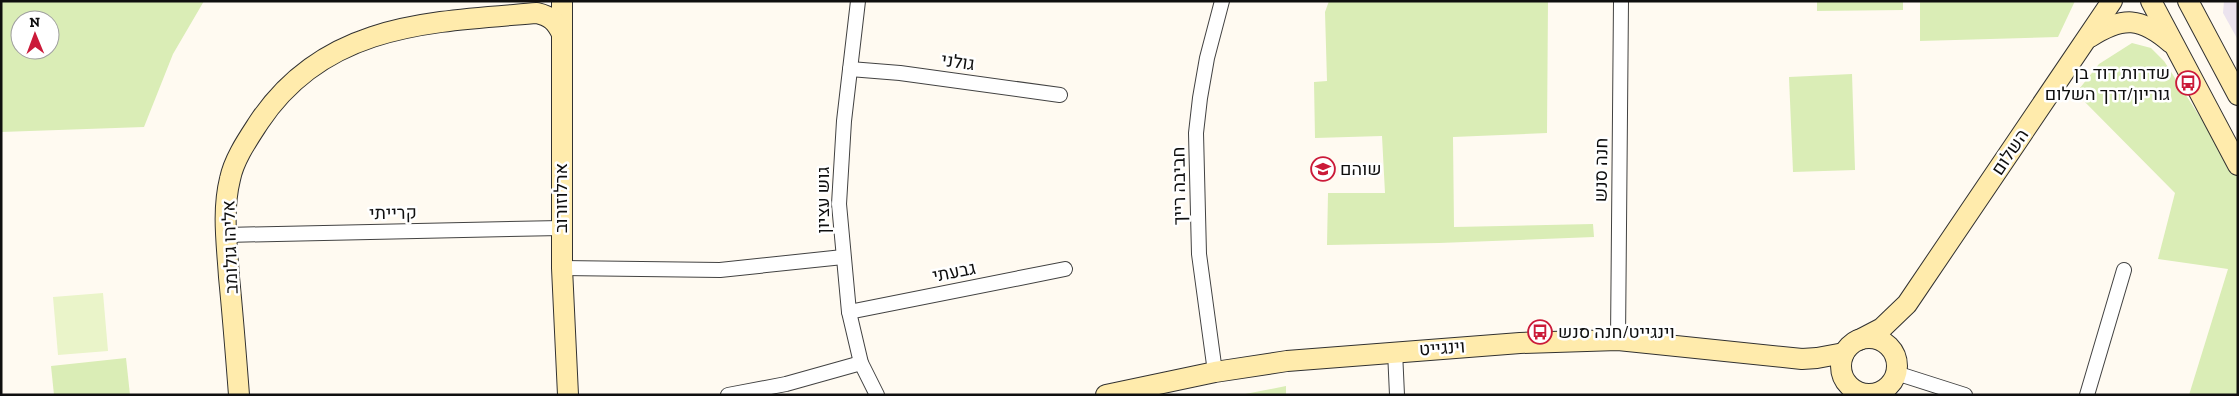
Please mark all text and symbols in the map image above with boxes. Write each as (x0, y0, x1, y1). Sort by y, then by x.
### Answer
north arrow (10, 10, 60, 60)
text: N (29, 14, 41, 31)
street label: גולני (940, 49, 976, 75)
place label: שדרות דוד בן גוריון/דרך השלום (2045, 62, 2170, 105)
bus stop icon: שדרות דוד בן גוריון/דרך השלום (2175, 70, 2201, 96)
street label: השלום (1987, 125, 2033, 179)
street label: חנה סנש (1589, 138, 1613, 202)
street label: חביבה רייך (1167, 147, 1191, 225)
school or university icon: שוהם (1310, 156, 1336, 182)
place label: שוהם (1340, 158, 1382, 180)
street label: ארלוזורוב (550, 163, 572, 233)
street label: גוש עציון (812, 167, 834, 233)
street label: אליהו גולומב (217, 200, 243, 294)
street label: קרייתי (369, 202, 417, 224)
street label: גבעתי (931, 257, 977, 287)
bus stop icon: וינגייט/חנה סנש (1527, 319, 1553, 345)
place label: וינגייט/חנה סנש (1558, 321, 1675, 343)
street label: וינגייט (1418, 335, 1466, 361)

